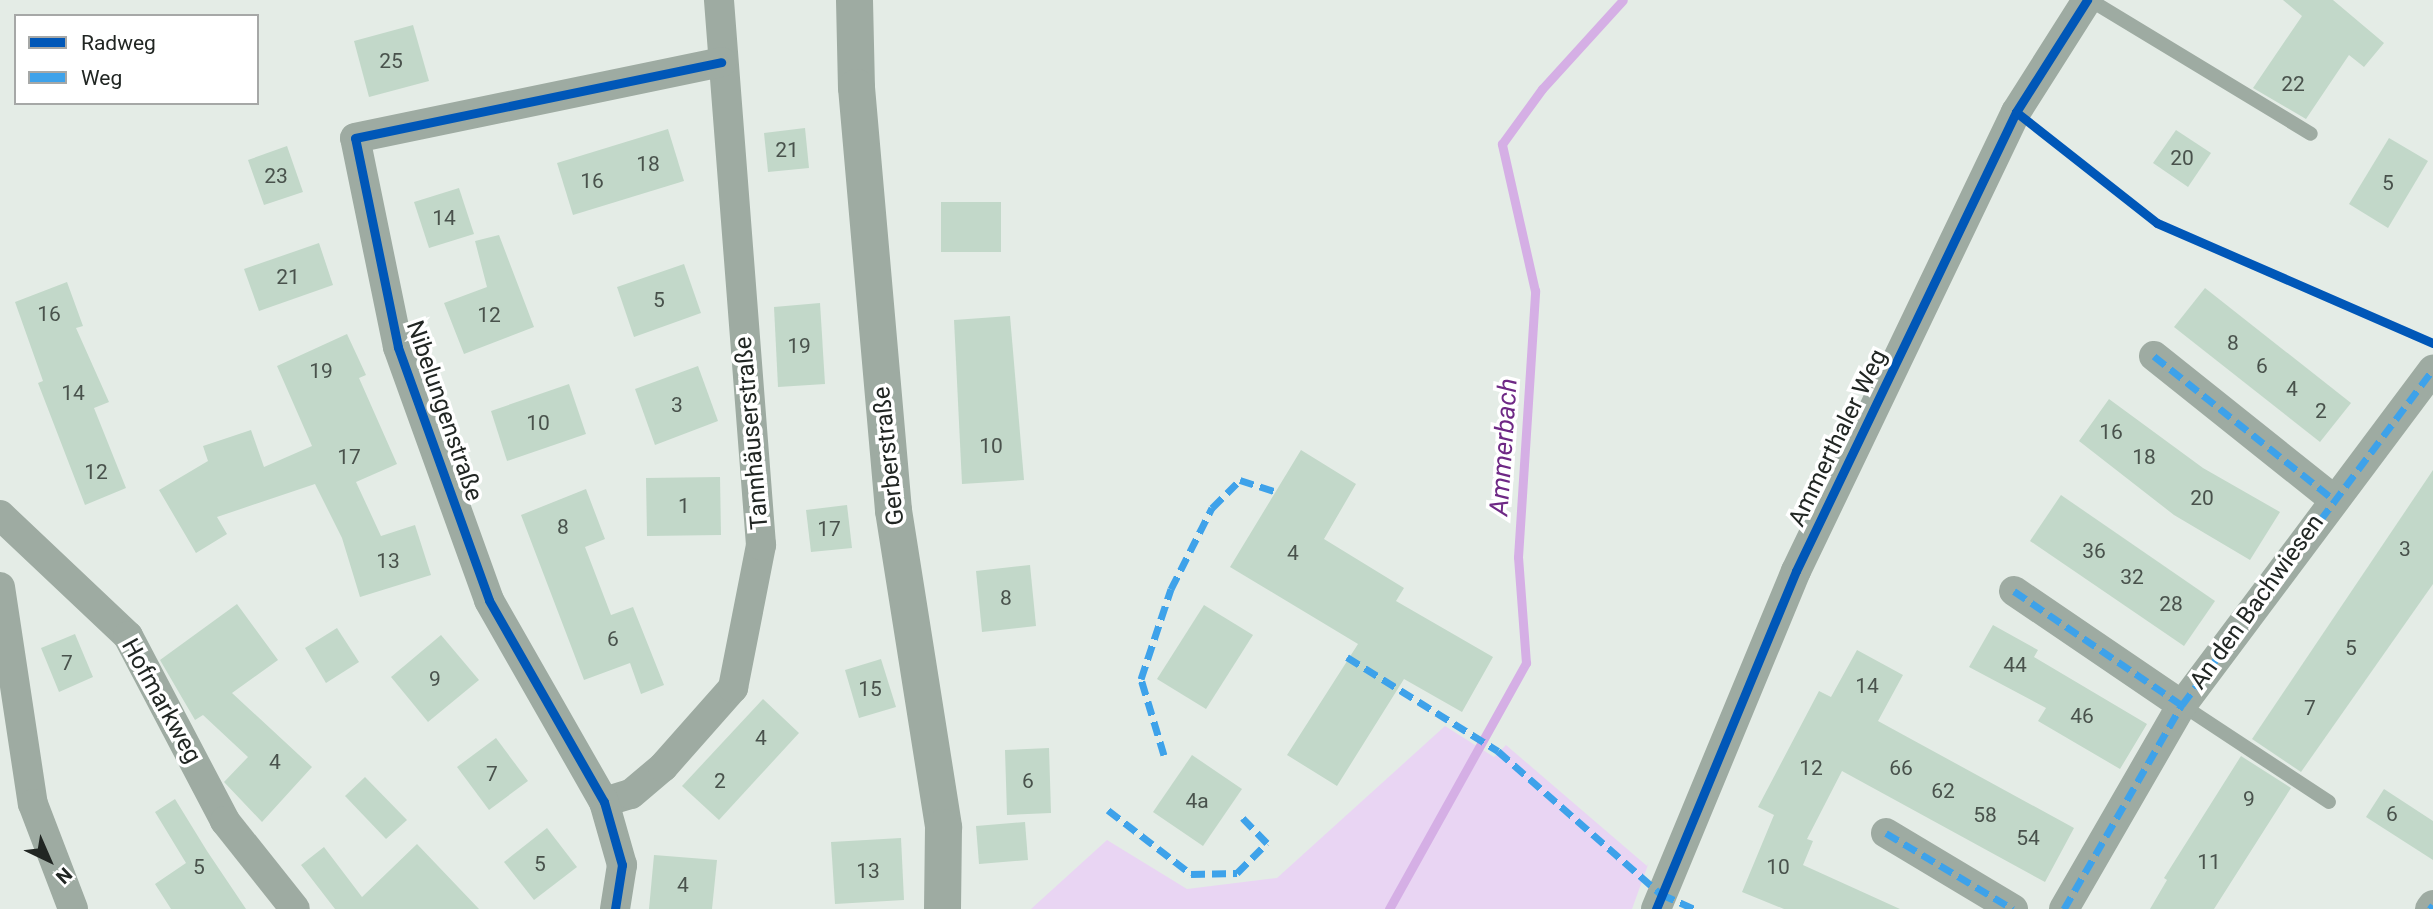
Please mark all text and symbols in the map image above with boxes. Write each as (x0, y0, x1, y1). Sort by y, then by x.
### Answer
legend (14, 14, 259, 105)
text: Radweg (81, 31, 156, 55)
house number: 25 (379, 48, 403, 74)
text: Weg (81, 66, 122, 90)
house number: 22 (2281, 71, 2305, 97)
house number: 21 (775, 137, 799, 163)
house number: 20 (2170, 145, 2194, 171)
house number: 18 (636, 151, 660, 177)
house number: 23 (264, 163, 288, 189)
house number: 16 (580, 168, 604, 194)
house number: 5 (2382, 170, 2394, 196)
house number: 14 (432, 205, 456, 231)
house number: 21 (276, 264, 300, 290)
house number: 5 (653, 287, 665, 313)
house number: 16 (37, 301, 61, 327)
house number: 12 (477, 302, 501, 328)
street label: Nibelungenstraße (400, 317, 488, 505)
house number: 8 (2227, 330, 2239, 356)
house number: 19 (787, 333, 811, 359)
street label: Tannhäuserstraße (729, 335, 775, 531)
street label: Ammerthaler Weg (1783, 345, 1893, 531)
house number: 6 (2256, 353, 2268, 379)
house number: 19 (309, 358, 333, 384)
house number: 4 (2286, 376, 2298, 402)
water label: Ammerbach (1484, 377, 1524, 517)
house number: 14 (61, 380, 85, 406)
street label: Gerberstraße (867, 385, 911, 527)
house number: 3 (671, 392, 683, 418)
house number: 2 (2315, 398, 2327, 424)
house number: 10 (526, 410, 550, 436)
house number: 16 (2099, 419, 2123, 445)
house number: 10 (979, 433, 1003, 459)
house number: 17 (337, 444, 361, 470)
house number: 18 (2132, 444, 2156, 470)
house number: 12 (84, 459, 108, 485)
house number: 20 (2190, 485, 2214, 511)
house number: 1 (678, 493, 690, 519)
street label: An den Bachwiesen (2184, 509, 2330, 695)
house number: 8 (557, 514, 569, 540)
house number: 17 (817, 516, 841, 542)
house number: 3 (2399, 536, 2411, 562)
house number: 36 (2082, 538, 2106, 564)
house number: 4 (1287, 540, 1299, 566)
house number: 13 (376, 548, 400, 574)
house number: 32 (2120, 564, 2144, 590)
house number: 8 (1000, 585, 1012, 611)
house number: 28 (2159, 591, 2183, 617)
house number: 6 (607, 626, 619, 652)
street label: Hofmarkweg (115, 634, 207, 768)
house number: 5 (2345, 635, 2357, 661)
house number: 7 (61, 650, 73, 676)
house number: 44 (2003, 652, 2027, 678)
house number: 9 (429, 666, 441, 692)
house number: 14 (1855, 673, 1879, 699)
house number: 15 (858, 676, 882, 702)
house number: 7 (2304, 695, 2316, 721)
house number: 46 (2070, 703, 2094, 729)
house number: 4 (755, 725, 767, 751)
house number: 4 (269, 749, 281, 775)
house number: 12 (1799, 755, 1823, 781)
house number: 66 (1889, 755, 1913, 781)
house number: 7 (486, 761, 498, 787)
house number: 2 (714, 768, 726, 794)
house number: 6 (1022, 768, 1034, 794)
house number: 62 (1931, 778, 1955, 804)
house number: 9 (2243, 786, 2255, 812)
house number: 4a (1185, 788, 1209, 814)
house number: 6 (2386, 801, 2398, 827)
house number: 58 (1973, 802, 1997, 828)
north arrow (14, 825, 84, 895)
house number: 54 (2016, 825, 2040, 851)
house number: 11 (2197, 849, 2221, 875)
house number: 5 (534, 851, 546, 877)
house number: 5 (193, 854, 205, 880)
house number: 10 (1766, 854, 1790, 880)
house number: 13 (856, 858, 880, 884)
text: N (51, 863, 77, 888)
house number: 4 (677, 872, 689, 898)

